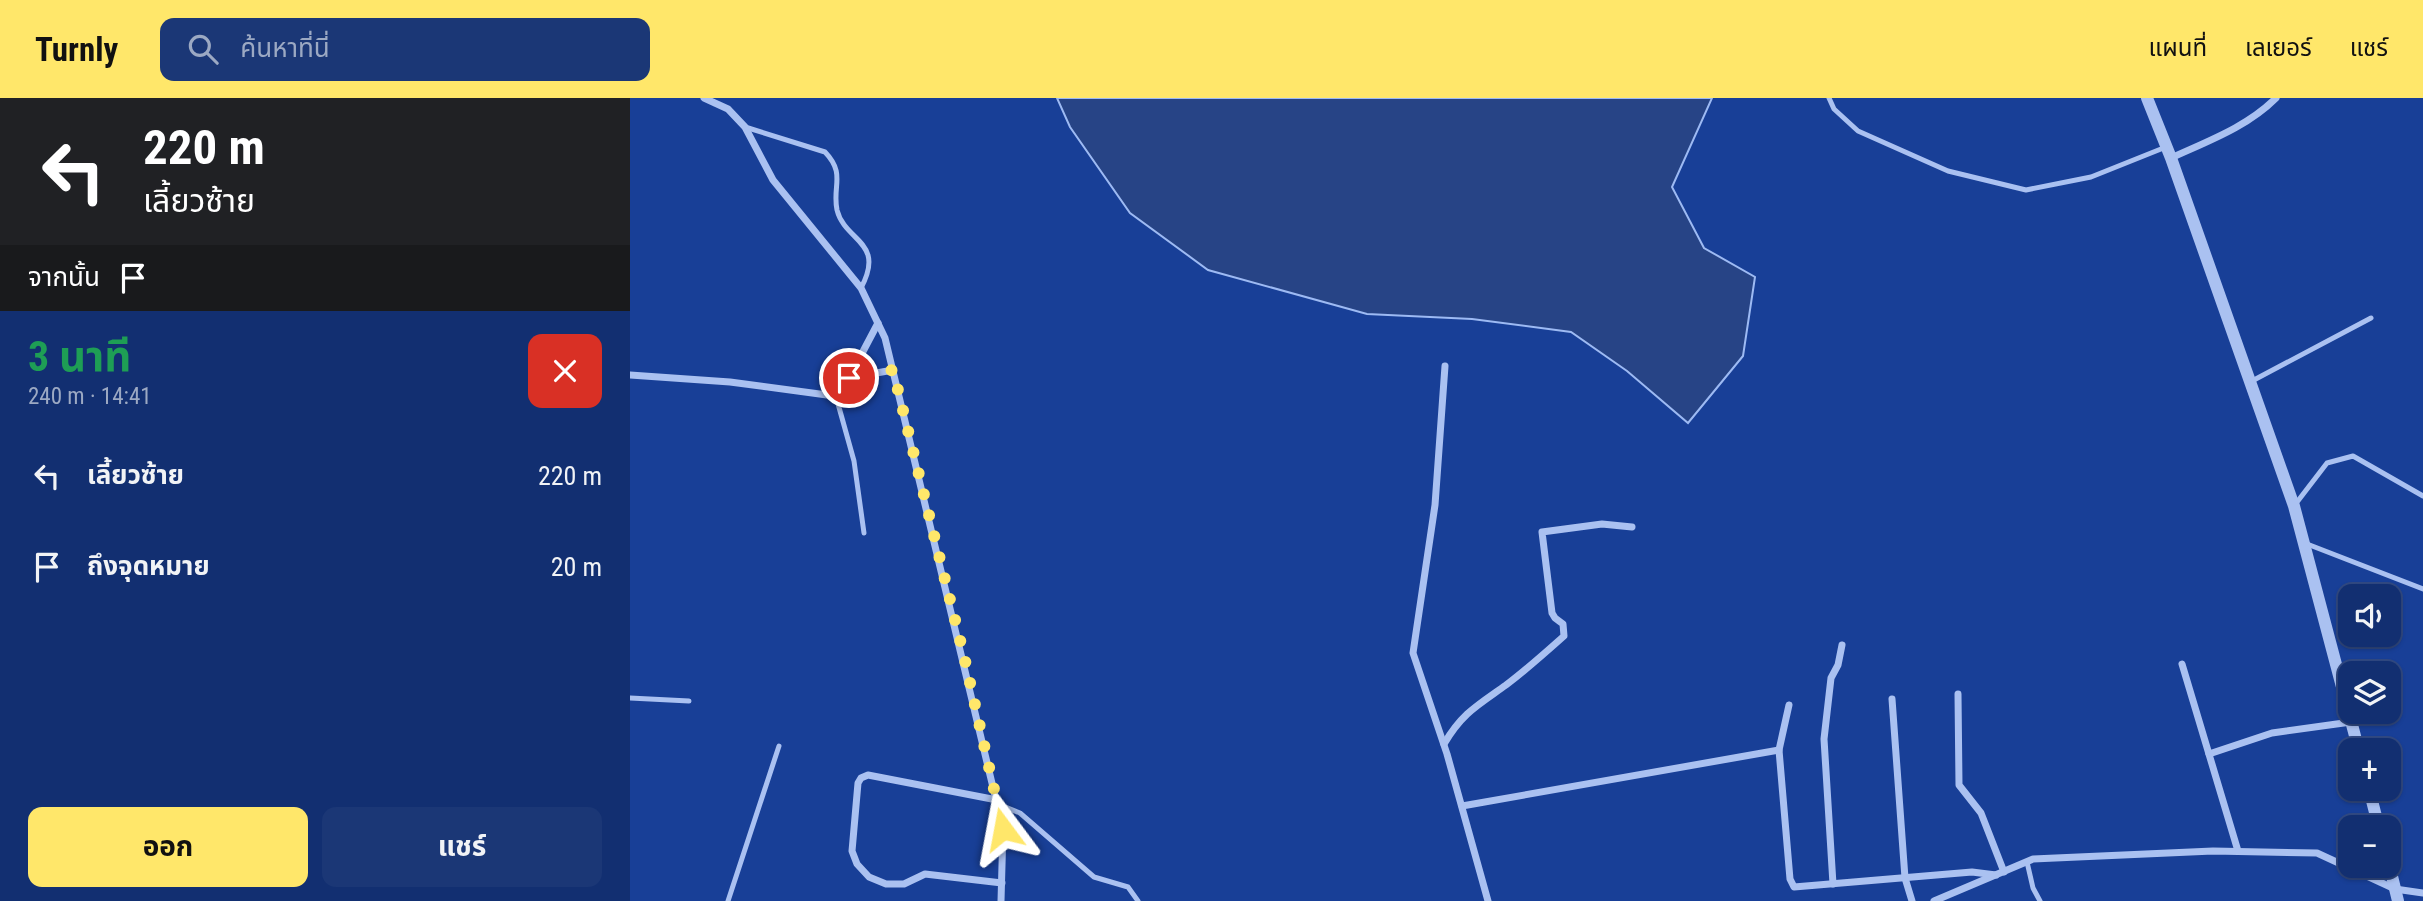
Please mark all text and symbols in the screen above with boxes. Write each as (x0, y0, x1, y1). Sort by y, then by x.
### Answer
search box (160, 18, 650, 81)
text: Turnly (35, 30, 118, 69)
icon: search (184, 30, 222, 68)
text: ค้นหาที่นี่ (240, 33, 330, 63)
text: แผนที่ (2149, 34, 2207, 62)
text: เลเยอร์ (2245, 34, 2312, 62)
text: แชร์ (2350, 34, 2388, 62)
text: 220 m (143, 119, 265, 176)
icon: left (28, 126, 119, 217)
text: เลี้ยวซ้าย (143, 182, 255, 220)
icon: arrive (114, 259, 152, 297)
text: จากนั้น (28, 262, 100, 292)
text: 3 นาที (28, 332, 131, 381)
button: close (528, 334, 602, 408)
pin (819, 348, 879, 408)
icon: arrive (830, 359, 868, 397)
text: 240 m · 14:41 (28, 383, 152, 410)
icon: left (28, 457, 66, 495)
text: เลี้ยวซ้าย (87, 460, 184, 490)
text: 220 m (538, 461, 602, 491)
icon: arrive (28, 548, 66, 586)
text: ถึงจุดหมาย (87, 551, 210, 581)
text: 20 m (551, 552, 602, 582)
map controls (2338, 584, 2401, 878)
button: sound (2338, 584, 2401, 647)
button: layers (2338, 661, 2401, 724)
button: + (2338, 738, 2401, 801)
position arrow (966, 792, 1040, 866)
button: ออก (28, 807, 308, 887)
button: แชร์ (322, 807, 602, 887)
button: − (2338, 815, 2401, 878)

